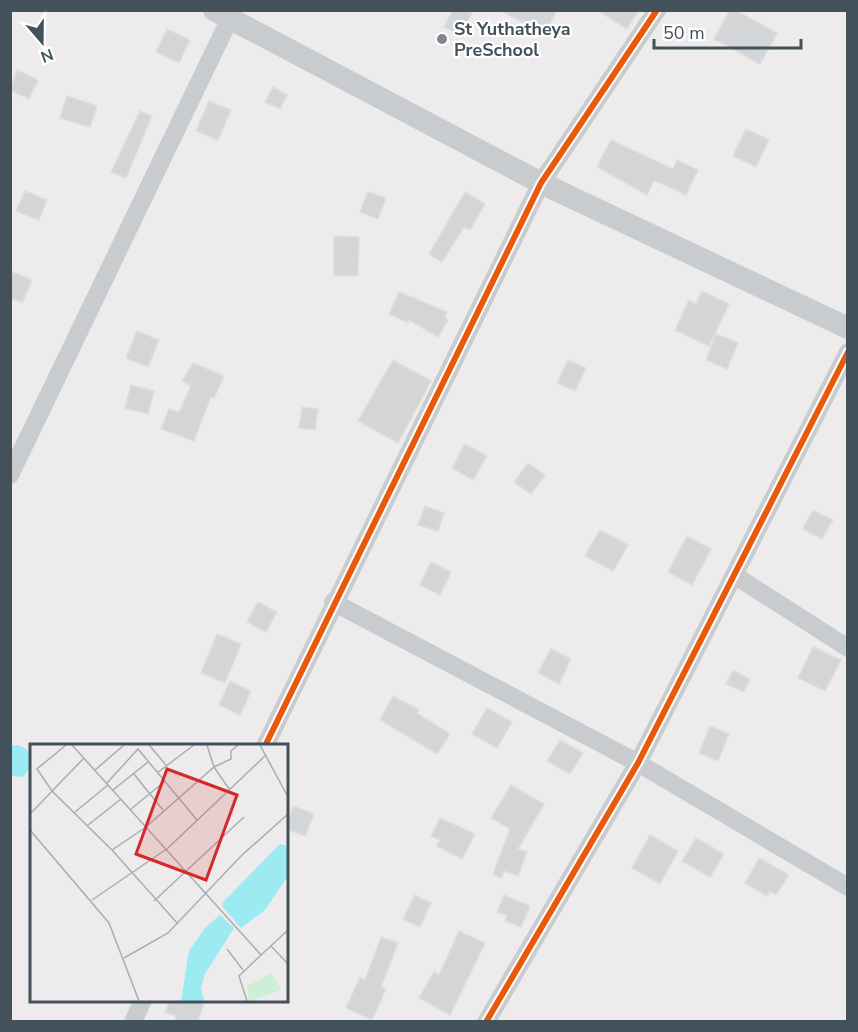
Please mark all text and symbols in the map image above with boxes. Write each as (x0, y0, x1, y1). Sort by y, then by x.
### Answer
north arrow (12, 12, 72, 72)
scale bar (654, 12, 801, 50)
place label: St Yuthatheya PreSchool (454, 17, 571, 62)
text: 50 m (663, 21, 705, 45)
marker: St Yuthatheya PreSchool (435, 32, 449, 46)
text: N (37, 43, 56, 68)
inset map (30, 744, 288, 1002)

